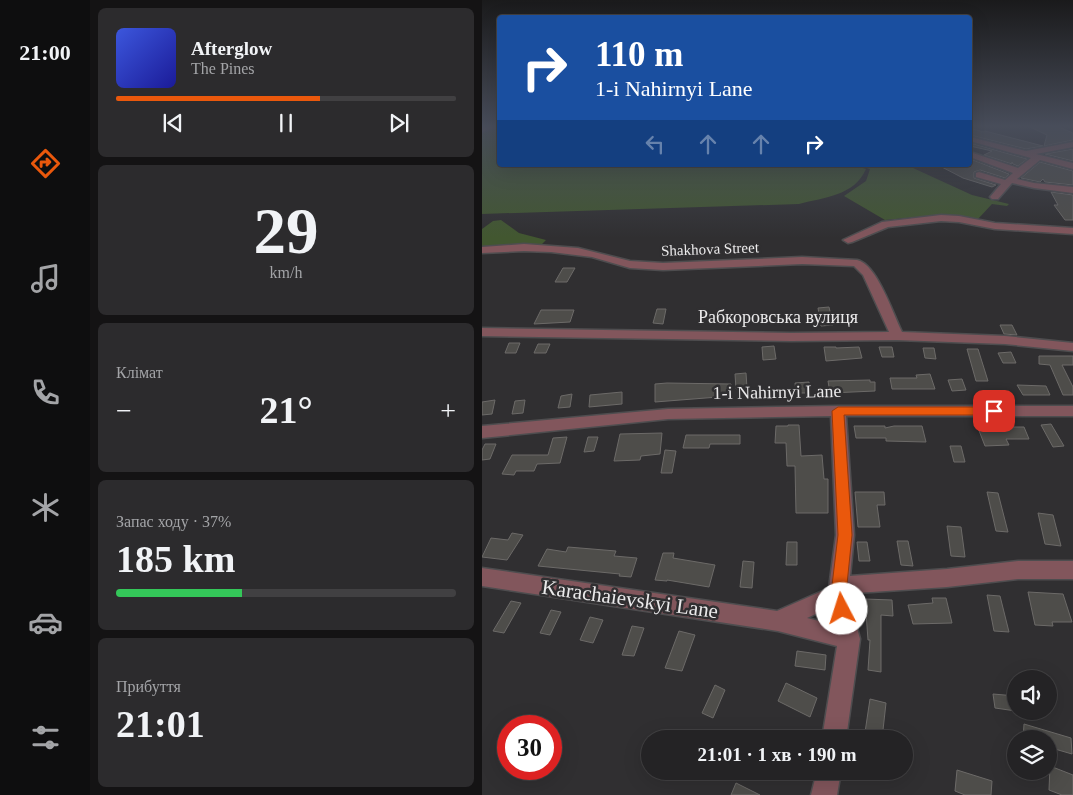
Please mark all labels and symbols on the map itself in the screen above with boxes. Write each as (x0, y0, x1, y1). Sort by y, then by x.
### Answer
street label: Shakhova Street (661, 239, 760, 259)
street label: Рабкоровська вулиця (698, 307, 858, 327)
street label: 1-i Nahirnyi Lane (712, 381, 842, 403)
pin (973, 390, 1015, 432)
street label: Karachaievskyi Lane (540, 575, 720, 623)
position arrow (815, 582, 867, 634)
speed limit sign: 30 (497, 715, 562, 780)

